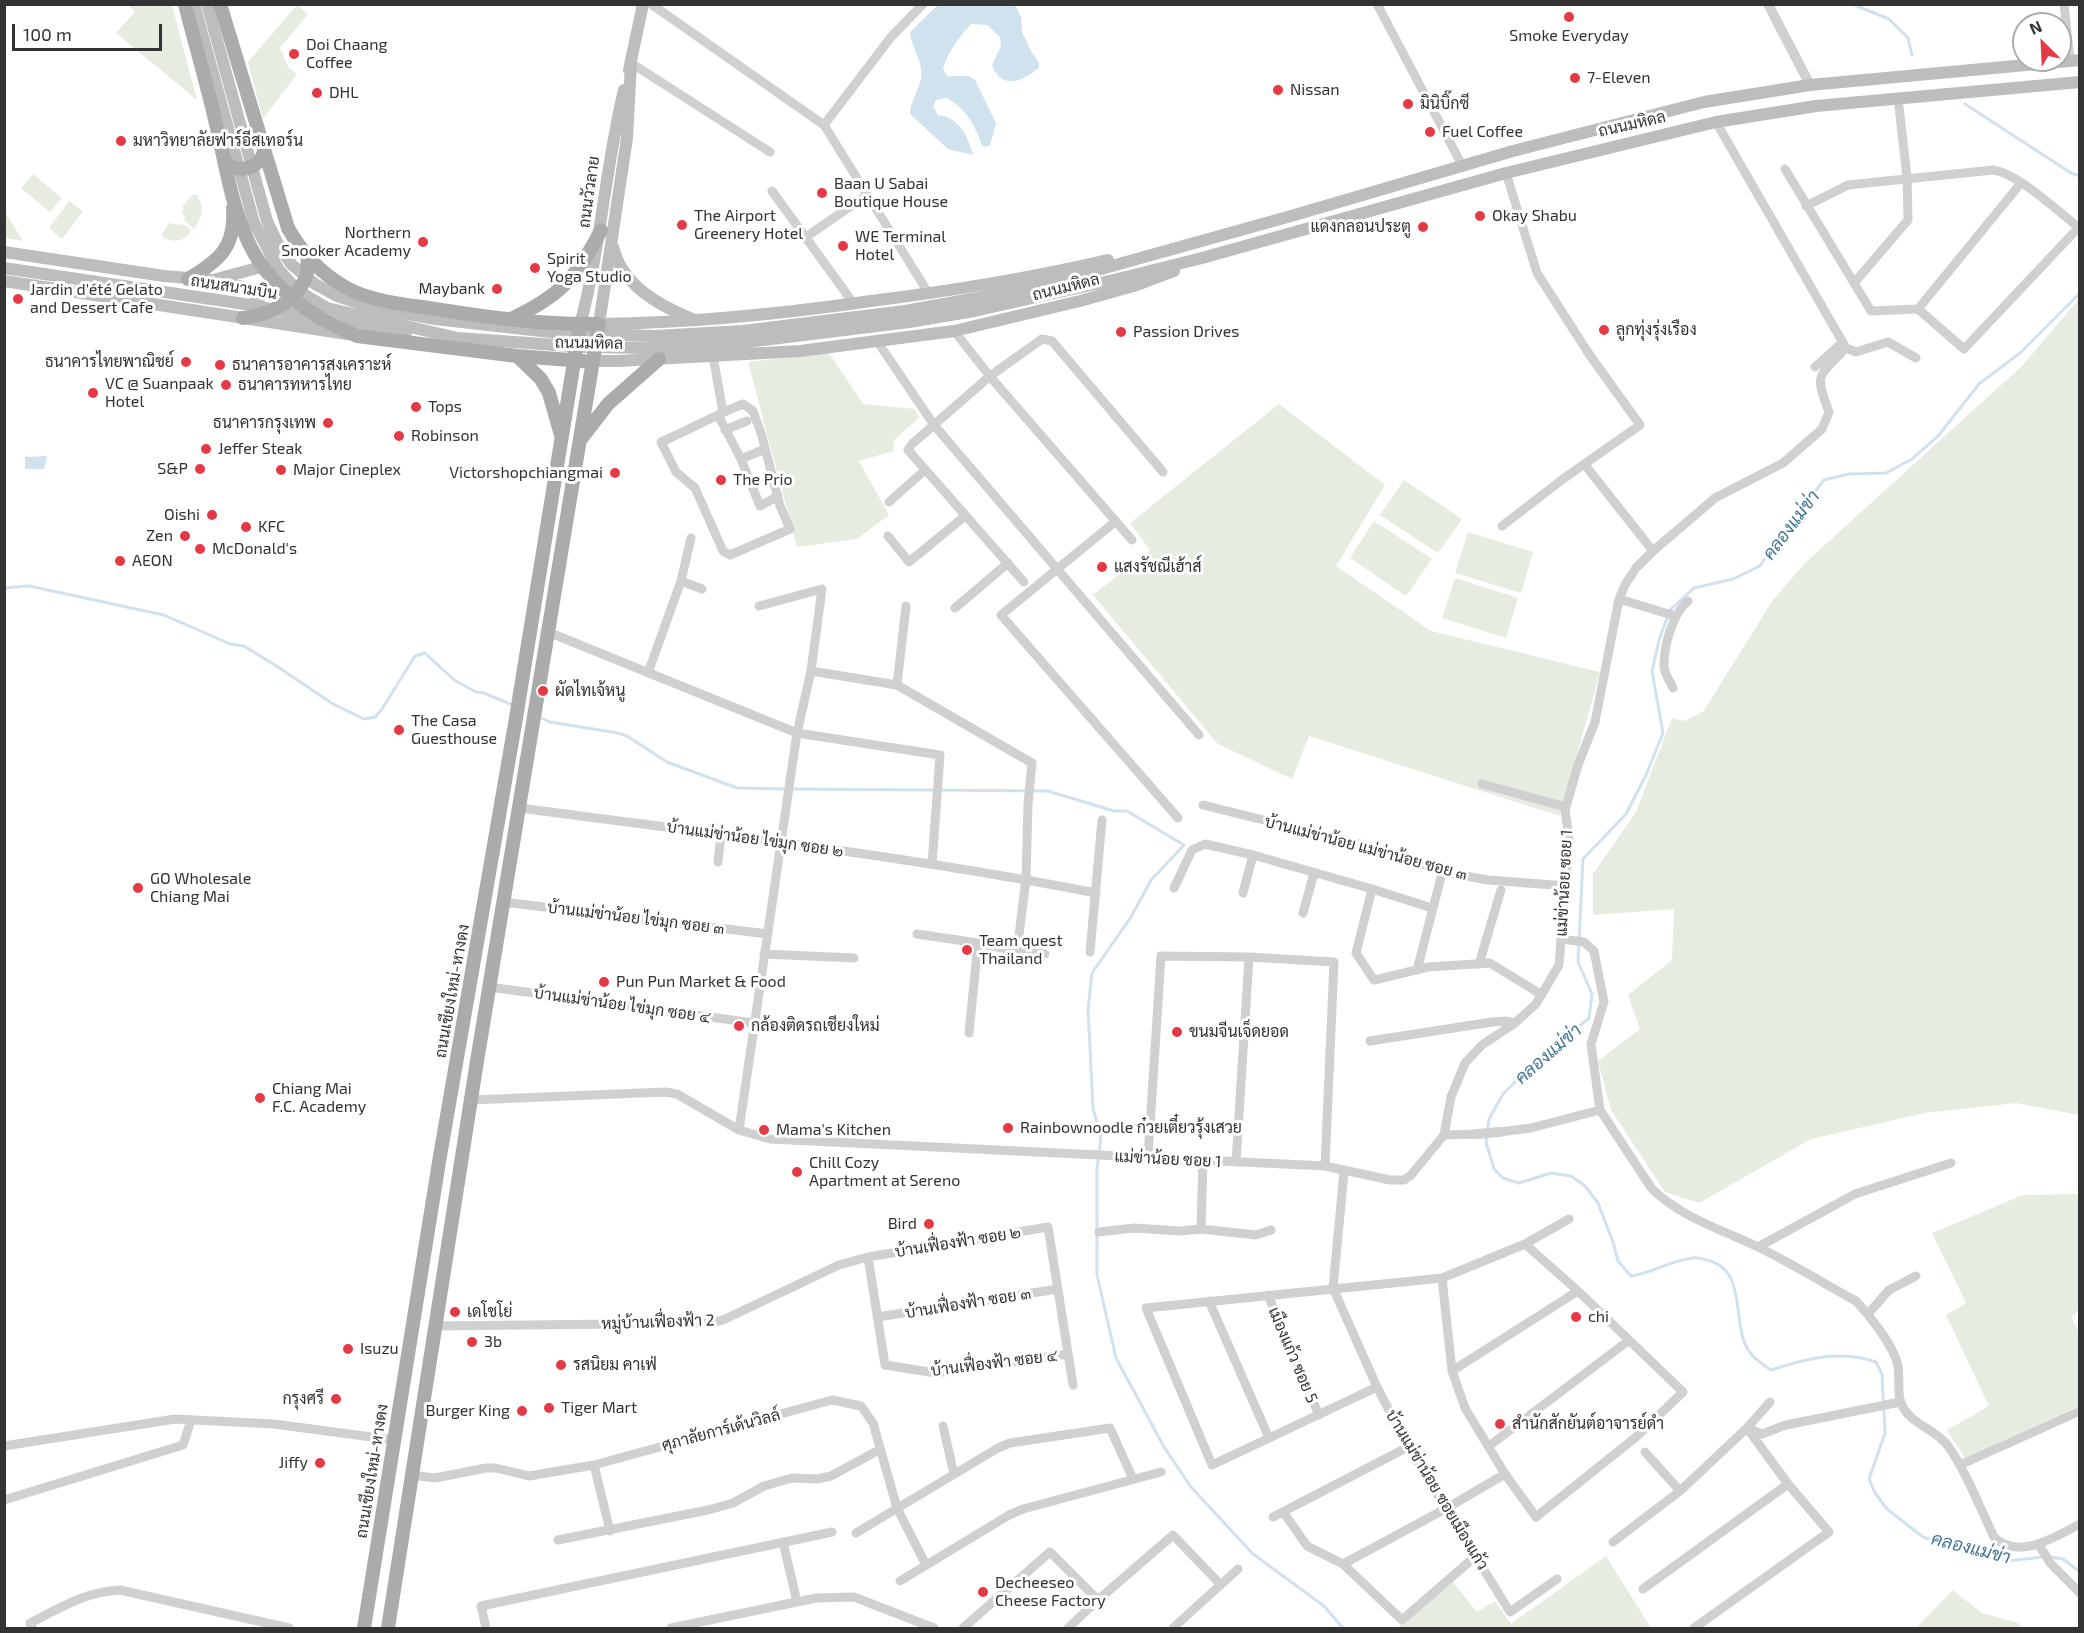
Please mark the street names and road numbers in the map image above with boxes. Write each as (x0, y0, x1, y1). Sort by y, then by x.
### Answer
street label: ถนนมหิดล (1597, 107, 1667, 141)
street label: ถนนวัวลาย (574, 155, 604, 229)
street label: ถนนมหิดล (1030, 269, 1102, 305)
street label: ถนนสนามบิน (189, 271, 279, 303)
street label: ถนนมหิดล (555, 333, 623, 353)
street label: บ้านแม่ข่าน้อย แม่ข่าน้อย ซอย ๓ (1263, 812, 1469, 884)
street label: บ้านแม่ข่าน้อย ไข่มุก ซอย ๒ (665, 817, 845, 861)
street label: แม่ข่าน้อย ซอย 1 (1552, 829, 1576, 937)
street label: บ้านแม่ข่าน้อย ไข่มุก ซอย ๓ (546, 898, 726, 938)
street label: ถนนเชียงใหม่-หางดง (431, 922, 473, 1060)
street label: บ้านแม่ข่าน้อย ไข่มุก ซอย ๔ (532, 983, 712, 1027)
street label: แม่ข่าน้อย ซอย 1 (1114, 1147, 1222, 1171)
street label: บ้านเฟื่องฟ้า ซอย ๒ (894, 1223, 1022, 1261)
street label: บ้านเฟื่องฟ้า ซอย ๓ (904, 1284, 1032, 1322)
street label: เมืองแก้ว ซอย 5 (1264, 1304, 1322, 1406)
street label: หมู่บ้านเฟื่องฟ้า 2 (601, 1310, 715, 1334)
street label: บ้านเฟื่องฟ้า ซอย ๔ (930, 1346, 1058, 1380)
street label: ถนนเชียงใหม่-หางดง (352, 1402, 392, 1540)
street label: ศุภาลัยการ์เด้นวิลล์ (660, 1405, 782, 1455)
street label: บ้านแม่ข่าน้อย ซอยเมืองแก้ว (1382, 1406, 1492, 1574)

